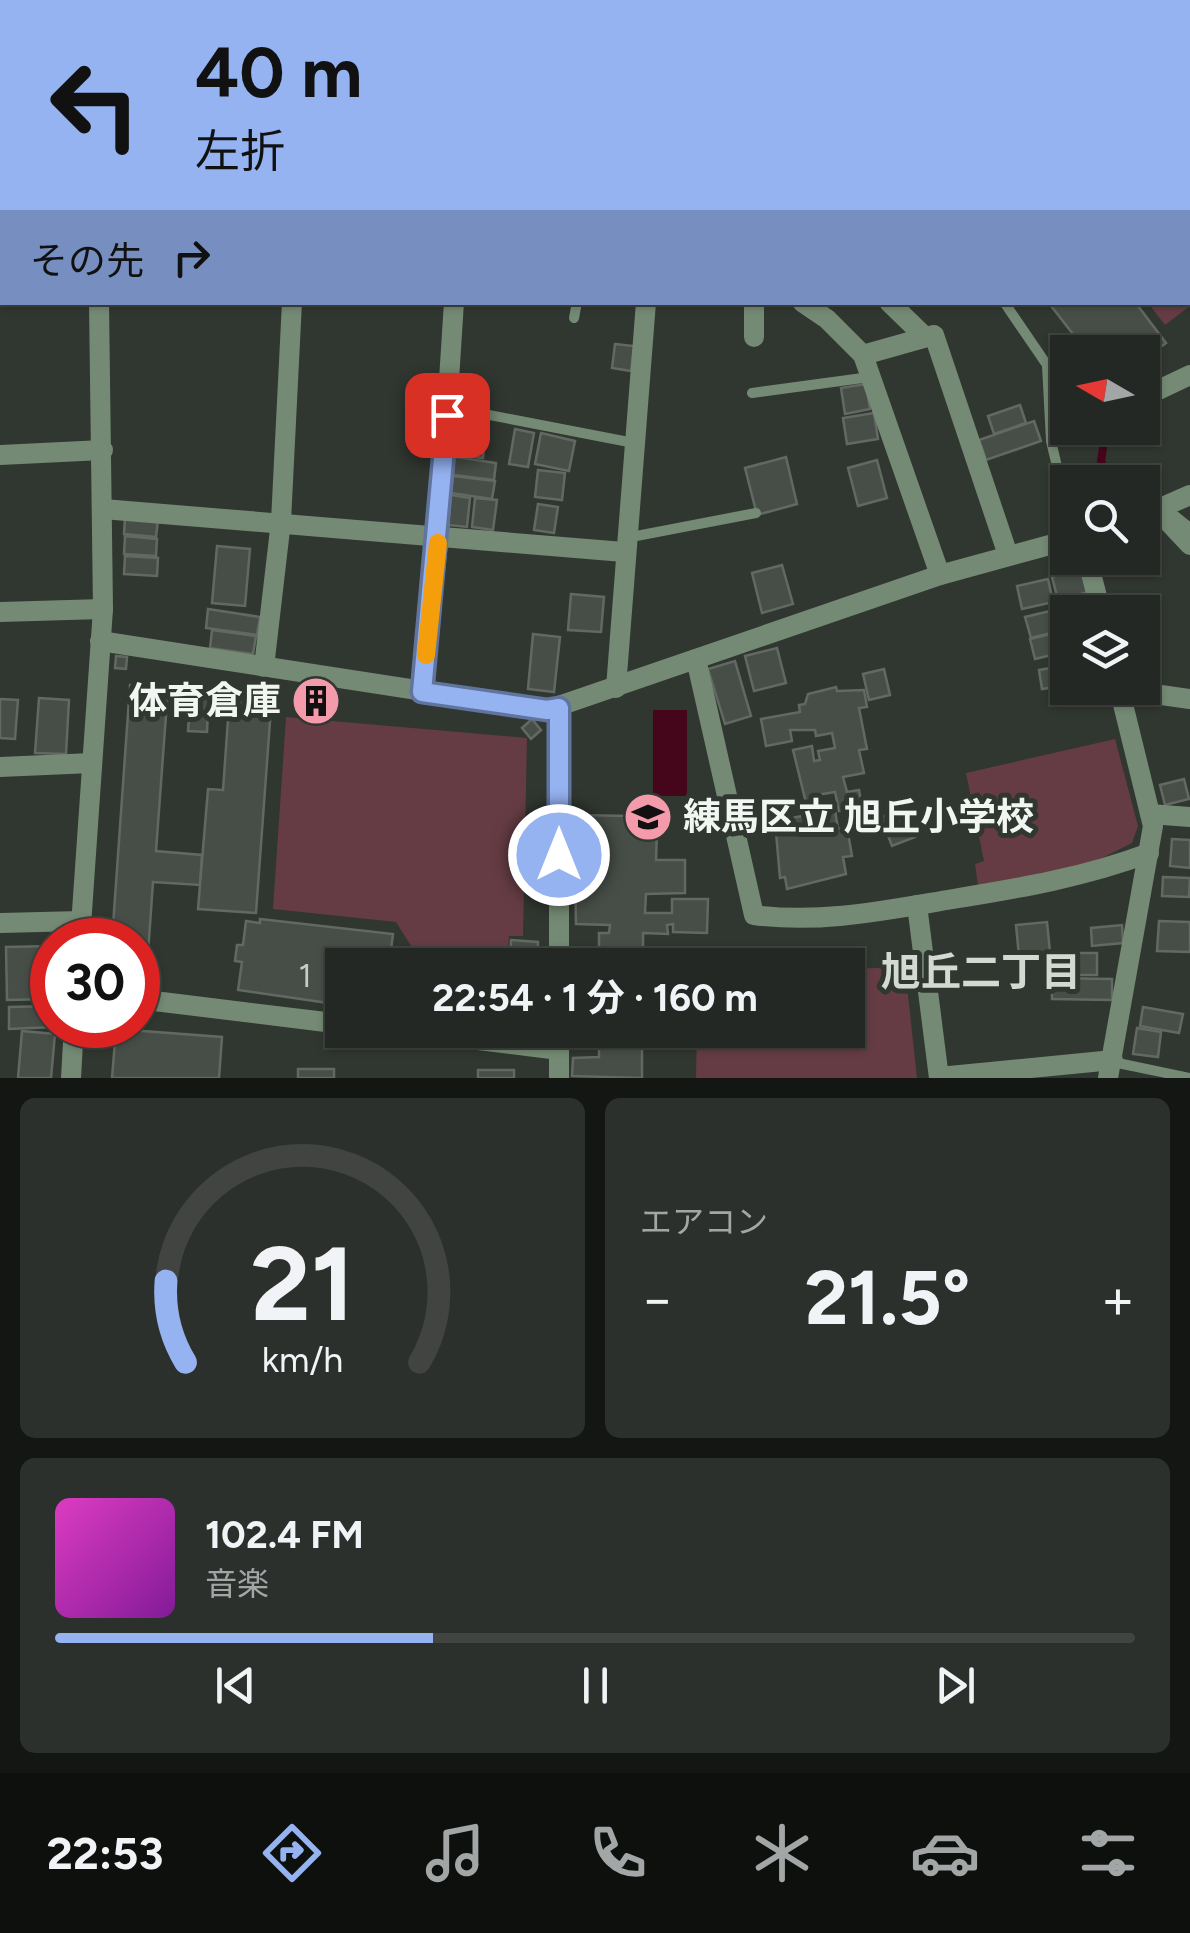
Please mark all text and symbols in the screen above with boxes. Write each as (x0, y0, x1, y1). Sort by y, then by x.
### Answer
text: 40 m (195, 30, 362, 115)
icon: left (30, 40, 160, 170)
text: 左折 (195, 124, 285, 178)
icon: right (164, 230, 219, 285)
text: その先 (30, 238, 144, 284)
north arrow (1050, 335, 1160, 445)
map controls (1050, 335, 1160, 705)
pin (405, 373, 490, 458)
icon: arrive (420, 388, 475, 443)
button: search (1050, 465, 1160, 575)
button: layers (1050, 595, 1160, 705)
building icon: 体育倉庫 (290, 675, 342, 727)
place label: 体育倉庫 (129, 678, 281, 724)
school or university icon: 練馬区立 旭丘小学校 (622, 791, 674, 843)
place label: 練馬区立 旭丘小学校 (683, 794, 1034, 840)
position arrow (507, 803, 611, 907)
speed limit sign: 30 (30, 918, 160, 1048)
district label: 旭丘二丁目 (881, 948, 1081, 996)
house number: 1 (298, 957, 312, 995)
text: 22:54 · 1 分 · 160 m (432, 975, 758, 1021)
text: エアコン (640, 1203, 768, 1241)
text: 21 (250, 1221, 355, 1346)
text: 21.5° (805, 1253, 970, 1343)
text: − (640, 1266, 674, 1332)
text: + (1101, 1266, 1135, 1332)
text: km/h (262, 1338, 343, 1381)
text: 102.4 FM (205, 1512, 364, 1558)
text: 音楽 (205, 1565, 269, 1603)
icon: previous (208, 1658, 263, 1713)
icon: pause (568, 1658, 623, 1713)
icon: next (928, 1658, 983, 1713)
icon: directions (257, 1818, 327, 1888)
icon: music (420, 1818, 490, 1888)
icon: phone (583, 1818, 653, 1888)
icon: climate (747, 1818, 817, 1888)
icon: car (910, 1818, 980, 1888)
icon: filters (1073, 1818, 1143, 1888)
text: 22:53 (47, 1826, 163, 1880)

